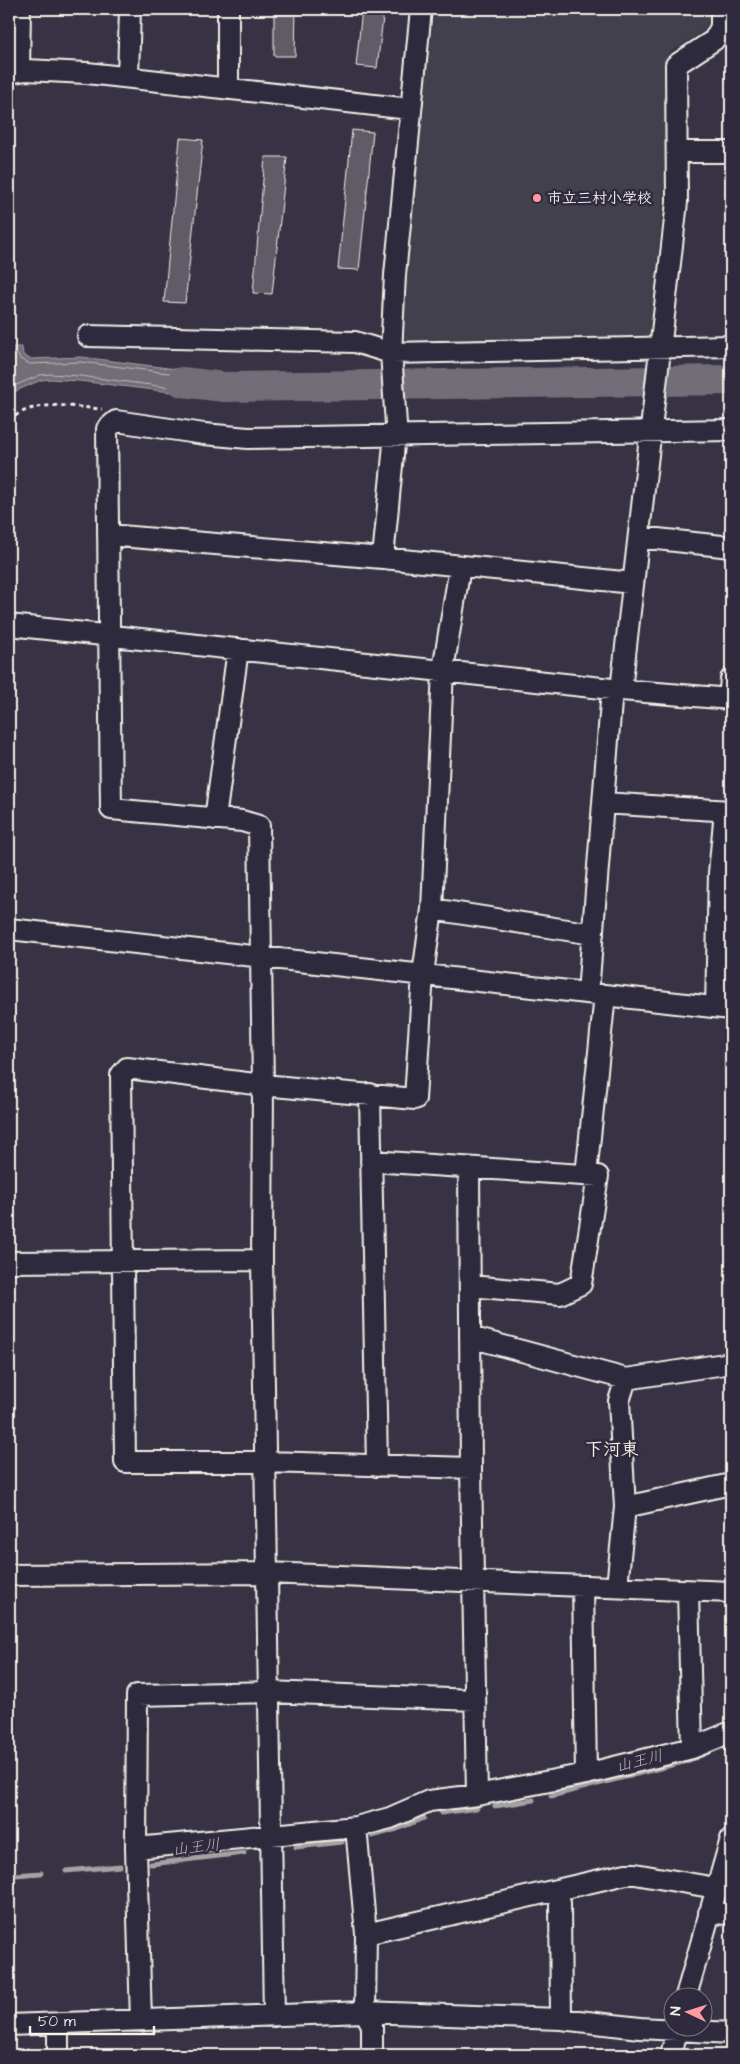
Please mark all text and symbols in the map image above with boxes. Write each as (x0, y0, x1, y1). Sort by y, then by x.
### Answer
place label: 市立三村小学校 (547, 188, 652, 209)
marker: 市立三村小学校 (531, 192, 543, 204)
district label: 下河東 (585, 1437, 639, 1462)
water label: 山王川 (613, 1744, 665, 1777)
water label: 山王川 (171, 1833, 221, 1861)
north arrow (662, 1986, 712, 2036)
scale bar (30, 2004, 154, 2036)
text: N (666, 2006, 686, 2016)
text: 50 m (38, 2011, 76, 2032)

